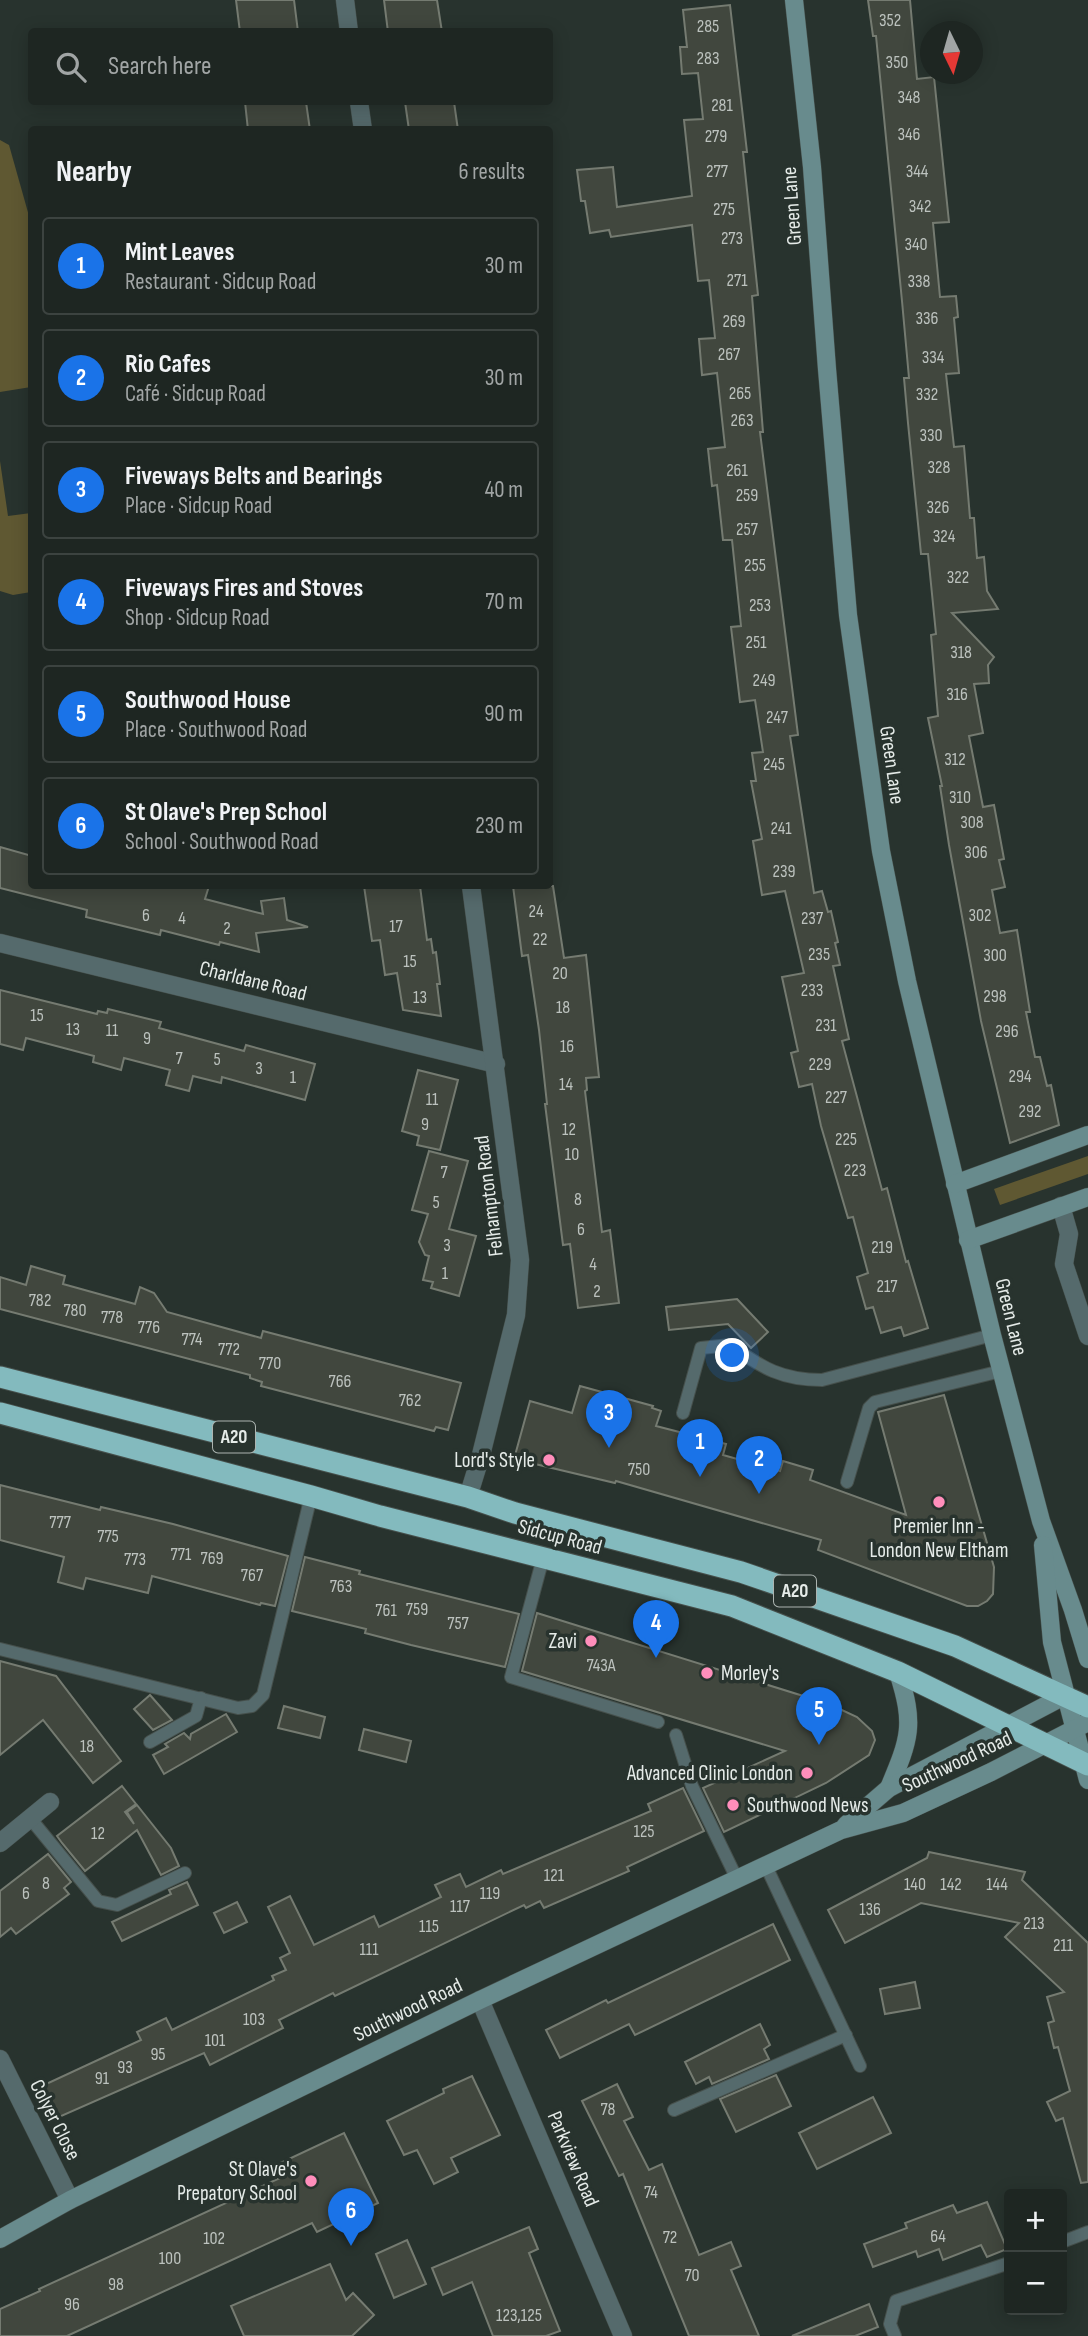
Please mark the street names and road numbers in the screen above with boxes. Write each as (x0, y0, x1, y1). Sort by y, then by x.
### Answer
street label: Green Lane (777, 166, 807, 246)
street label: Green Lane (874, 724, 910, 806)
street label: Charldane Road (197, 956, 309, 1006)
street label: Felhampton Road (469, 1134, 509, 1258)
street label: Green Lane (989, 1276, 1033, 1358)
road number: A20 (213, 1422, 255, 1452)
street label: Sidcup Road (515, 1514, 605, 1560)
road number: A20 (774, 1576, 816, 1606)
street label: Southwood Road (898, 1726, 1016, 1798)
street label: Southwood Road (349, 1973, 467, 2047)
street label: Colyer Close (24, 2075, 86, 2165)
street label: Parkview Road (542, 2108, 604, 2210)

